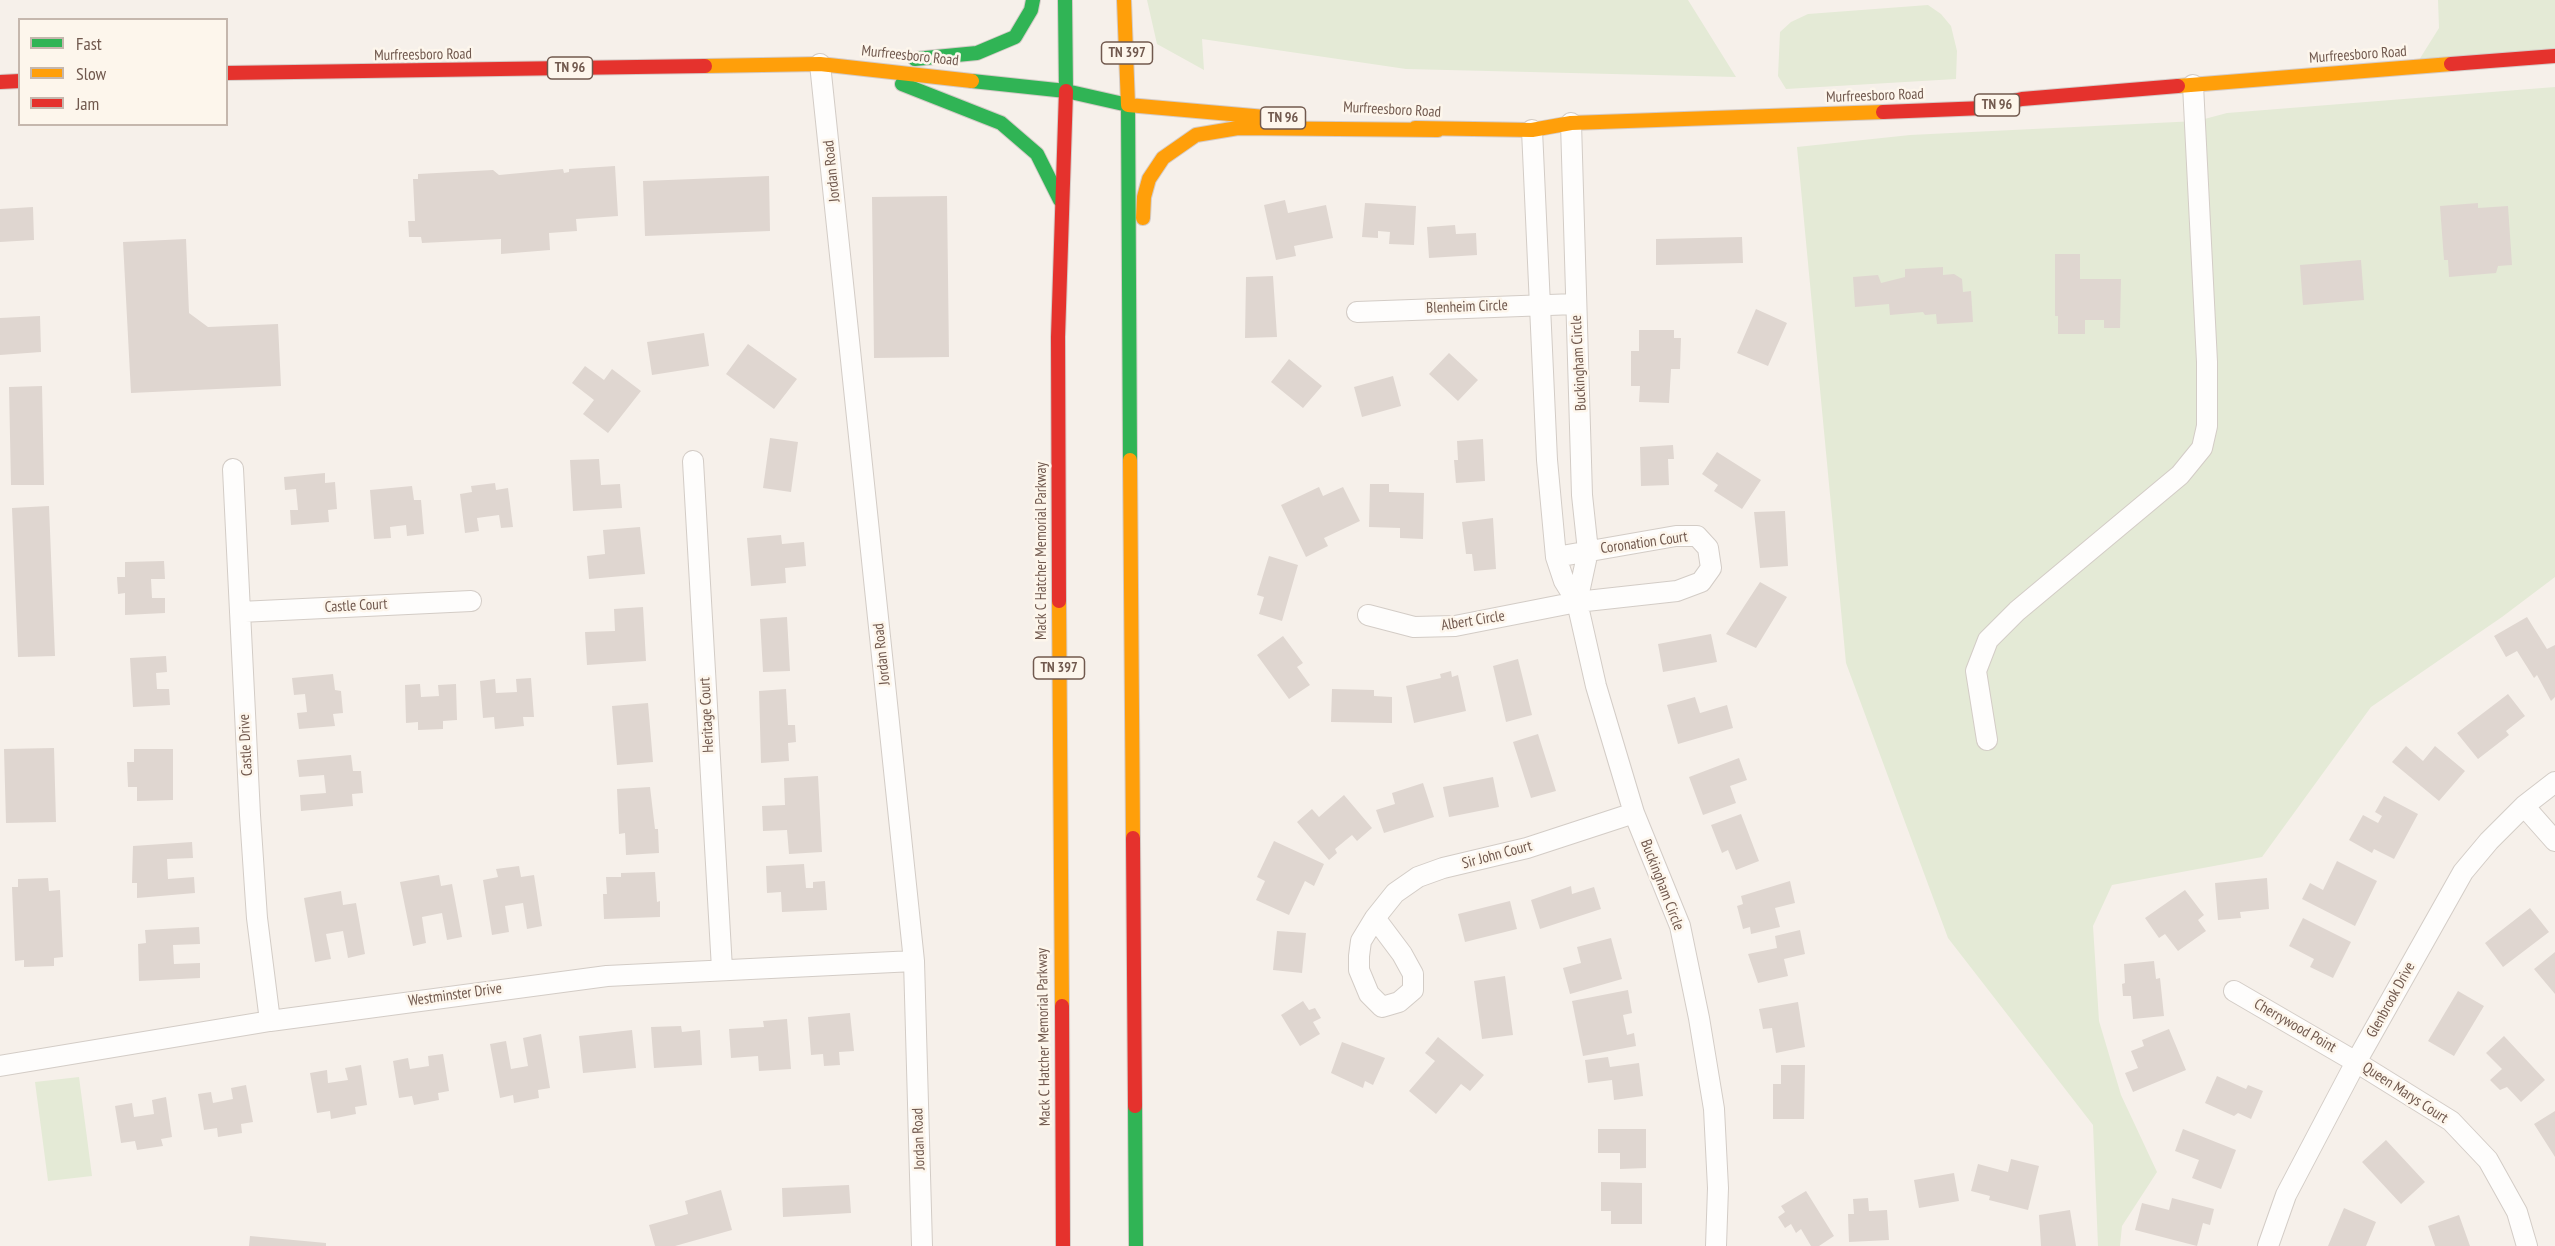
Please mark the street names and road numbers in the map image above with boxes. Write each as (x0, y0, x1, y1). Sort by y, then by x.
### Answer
street label: Murfreesboro Road (860, 42, 960, 70)
road number: TN 397 (1102, 42, 1152, 64)
street label: Murfreesboro Road (2309, 43, 2407, 67)
street label: Murfreesboro Road (374, 45, 472, 65)
road number: TN 96 (548, 57, 592, 79)
street label: Murfreesboro Road (1826, 85, 1924, 107)
road number: TN 96 (1974, 94, 2020, 116)
street label: Murfreesboro Road (1343, 98, 1441, 122)
road number: TN 96 (1260, 107, 1306, 129)
street label: Jordan Road (820, 139, 844, 203)
street label: Blenheim Circle (1426, 297, 1508, 317)
street label: Buckingham Circle (1568, 315, 1590, 411)
street label: Mack C Hatcher Memorial Parkway (1033, 462, 1051, 640)
street label: Coronation Court (1599, 528, 1689, 558)
street label: Castle Court (324, 595, 388, 617)
street label: Albert Circle (1440, 607, 1506, 635)
street label: Jordan Road (870, 622, 894, 686)
road number: TN 397 (1034, 657, 1084, 679)
street label: Heritage Court (696, 677, 718, 753)
street label: Castle Drive (235, 714, 257, 776)
street label: Sir John Court (1460, 837, 1534, 873)
street label: Buckingham Circle (1636, 837, 1688, 933)
street label: Mack C Hatcher Memorial Parkway (1033, 948, 1055, 1126)
street label: Glenbrook Drive (2363, 959, 2419, 1041)
street label: Westminster Drive (407, 980, 503, 1010)
street label: Cherrywood Point (2251, 995, 2339, 1057)
street label: Queen Marys Court (2359, 1059, 2451, 1127)
street label: Jordan Road (909, 1108, 929, 1170)

